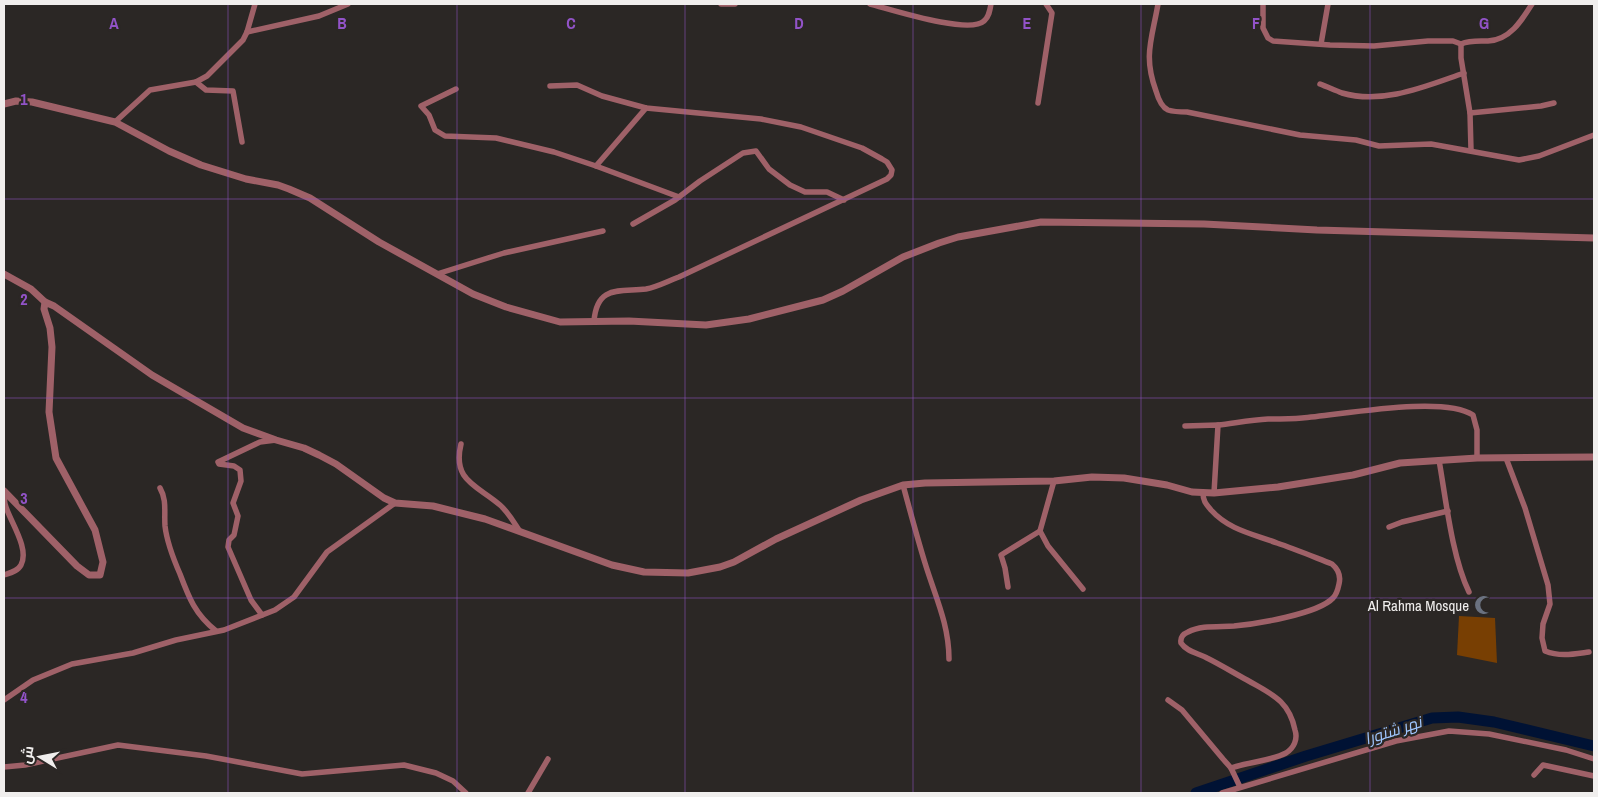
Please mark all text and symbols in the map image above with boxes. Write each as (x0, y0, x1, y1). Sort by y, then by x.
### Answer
text: A (109, 12, 119, 34)
text: B (337, 12, 347, 34)
text: C (566, 12, 576, 34)
text: D (794, 12, 804, 34)
text: E (1023, 12, 1032, 34)
text: F (1252, 12, 1260, 34)
text: G (1479, 12, 1489, 34)
text: 1 (20, 88, 28, 110)
text: 2 (20, 288, 28, 310)
text: 3 (20, 487, 28, 509)
mosque icon: Al Rahma Mosque (1473, 594, 1495, 616)
place label: Al Rahma Mosque (1367, 595, 1469, 616)
text: 4 (20, 686, 28, 708)
water label: نهر شتورا (1362, 710, 1426, 750)
north arrow (15, 732, 65, 782)
text: ش (17, 744, 38, 765)

